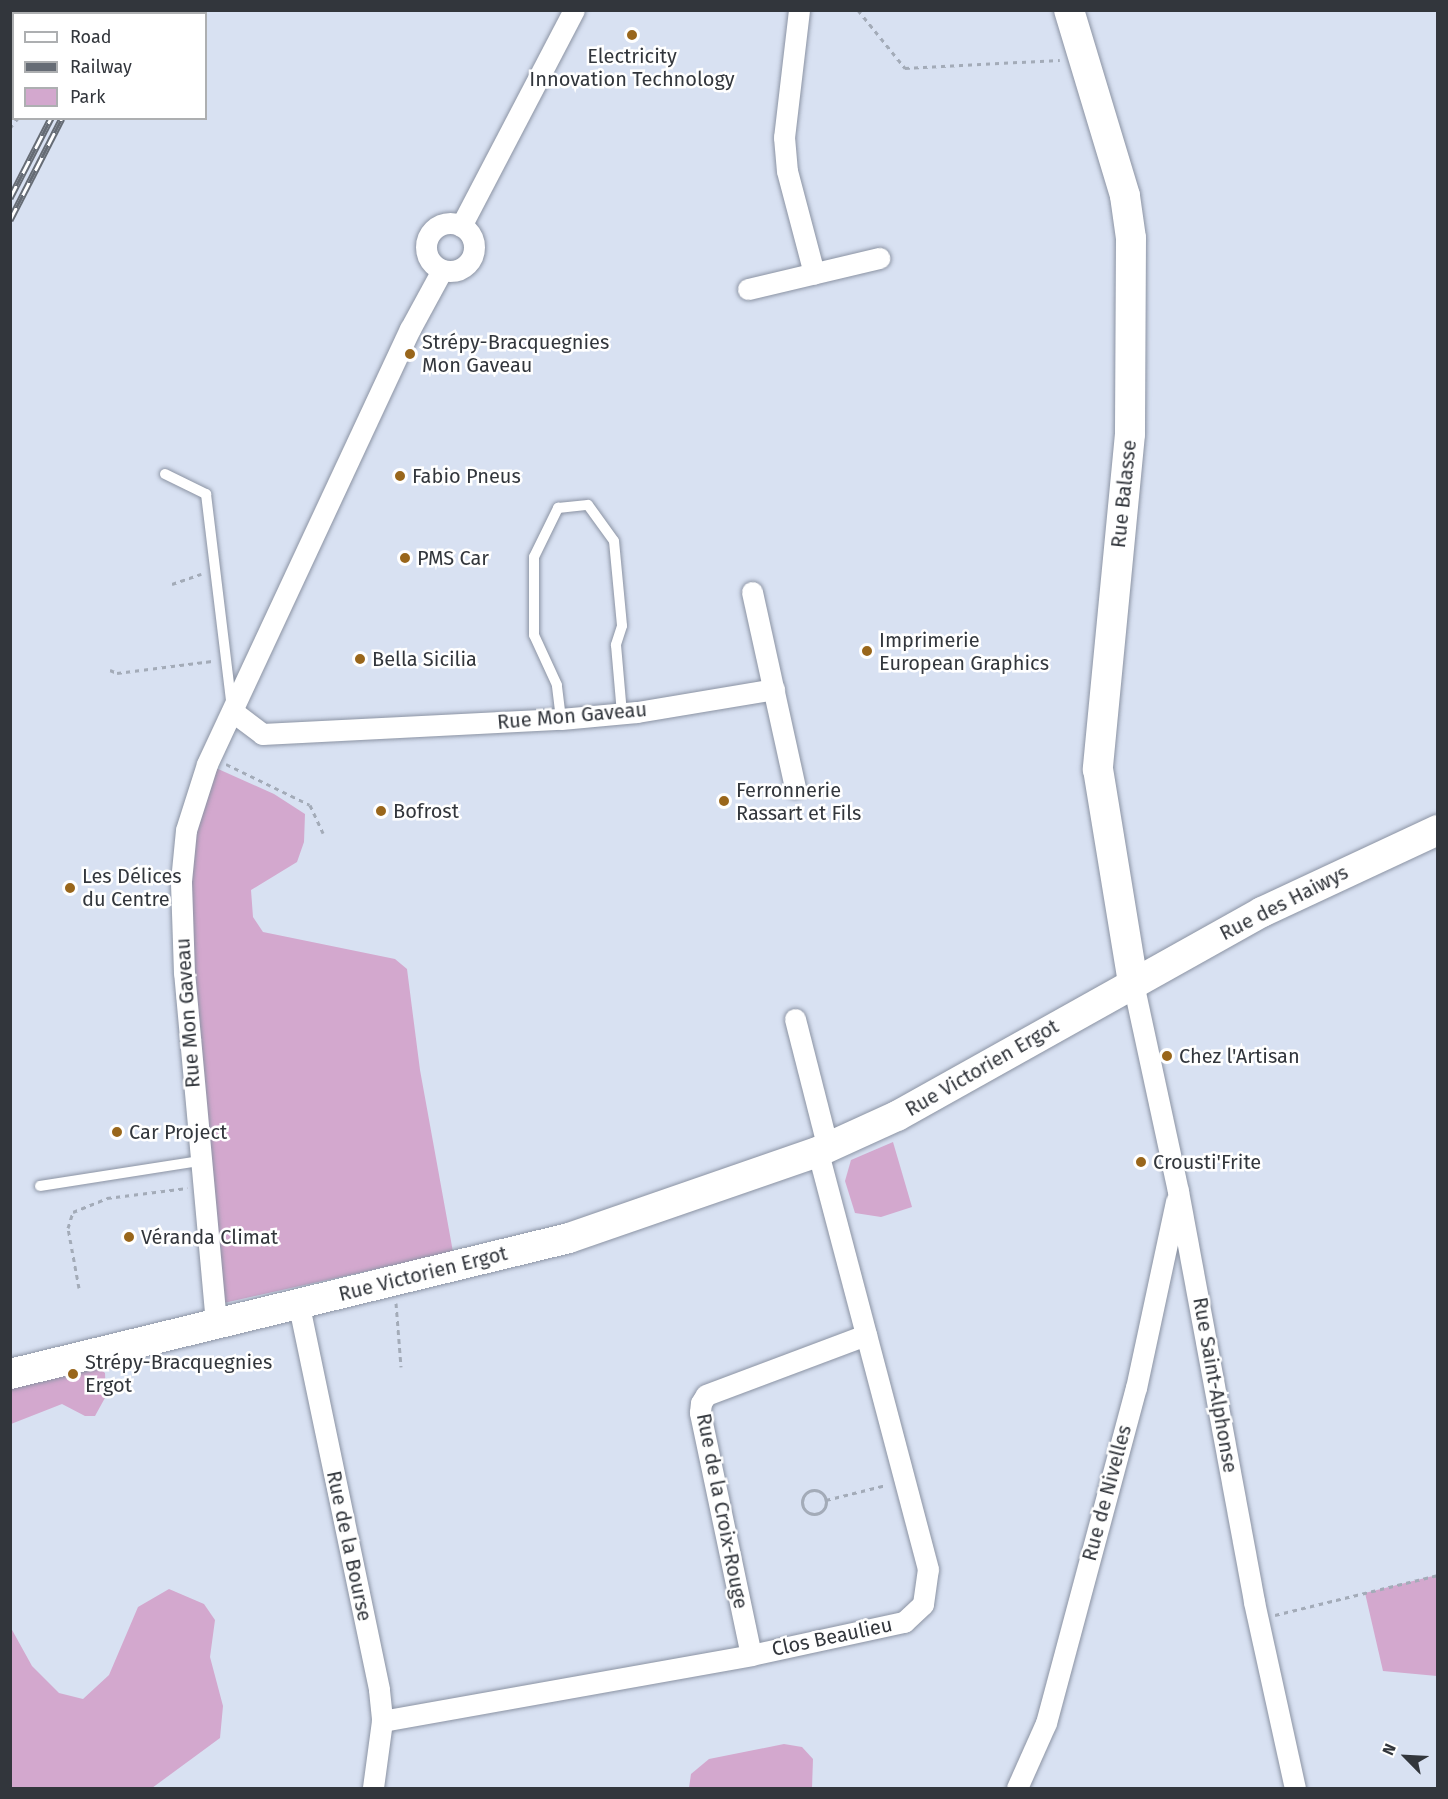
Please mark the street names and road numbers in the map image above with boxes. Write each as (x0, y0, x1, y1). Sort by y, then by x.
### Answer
street label: Rue Balasse (1106, 439, 1142, 549)
street label: Rue Mon Gaveau (496, 697, 648, 735)
street label: Rue des Haiwys (1216, 860, 1352, 946)
street label: Rue Mon Gaveau (171, 937, 205, 1089)
street label: Rue Victorien Ergot (901, 1014, 1063, 1122)
street label: Rue Victorien Ergot (336, 1241, 510, 1307)
street label: Rue Saint-Alphonse (1188, 1295, 1242, 1475)
street label: Rue de la Croix-Rouge (691, 1411, 753, 1611)
street label: Rue de Nivelles (1077, 1422, 1137, 1564)
street label: Rue de la Bourse (321, 1469, 377, 1623)
street label: Clos Beaulieu (770, 1613, 894, 1661)

